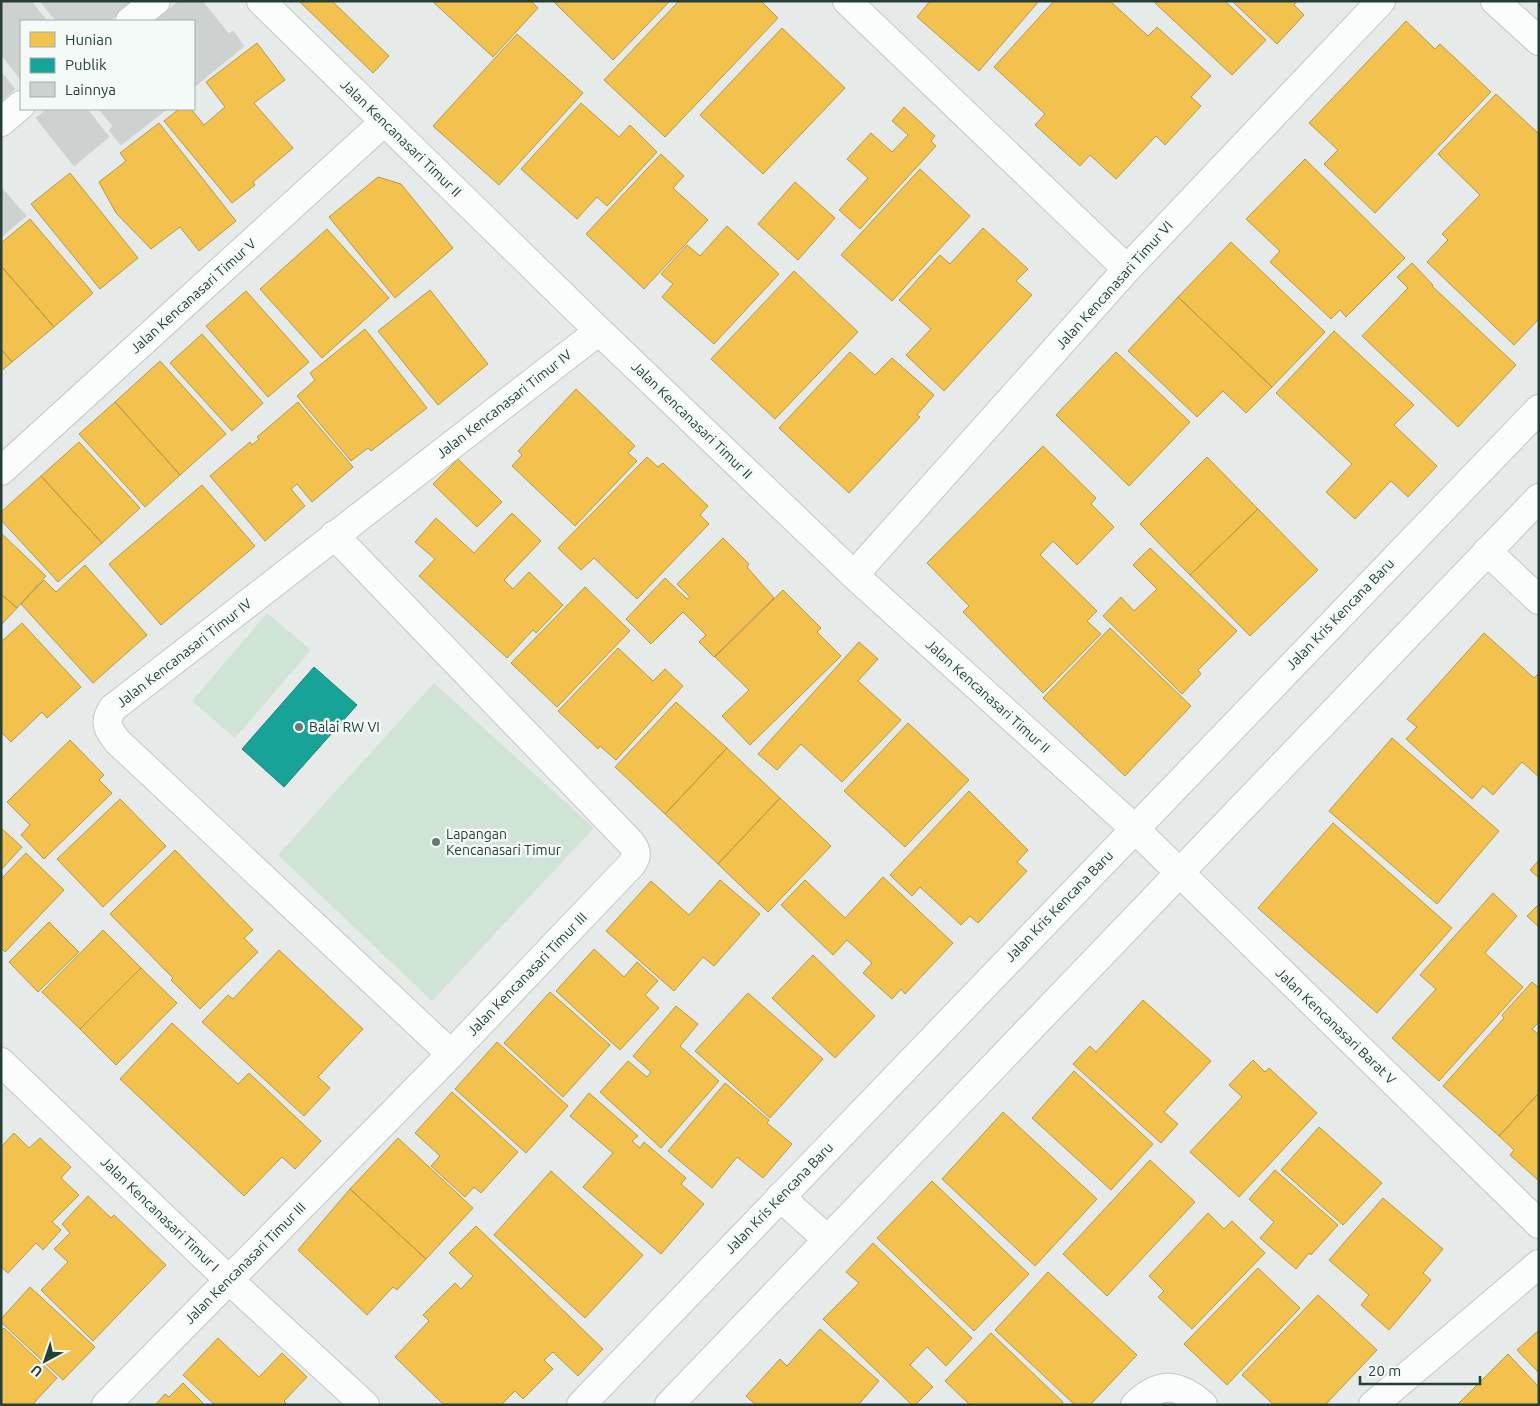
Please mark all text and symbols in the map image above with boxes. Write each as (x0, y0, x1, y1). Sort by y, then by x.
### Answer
legend (20, 20, 195, 110)
text: Hunian (65, 31, 113, 48)
text: Publik (65, 56, 107, 73)
street label: Jalan Kencanasari Timur II (337, 76, 465, 200)
text: Lainnya (65, 81, 116, 98)
street label: Jalan Kencanasari Timur VI (1052, 218, 1176, 352)
street label: Jalan Kencanasari Timur V (127, 235, 259, 357)
street label: Jalan Kencanasari Timur IV (433, 346, 575, 462)
street label: Jalan Kencanasari Timur II (628, 358, 756, 482)
street label: Jalan Kris Kencana Baru (1283, 555, 1397, 673)
street label: Jalan Kencanasari Timur IV (113, 595, 255, 711)
street label: Jalan Kencanasari Timur II (923, 636, 1053, 756)
place label: Balai RW VI (309, 719, 380, 735)
marker: Balai RW VI (293, 721, 305, 733)
place label: Lapangan Kencanasari Timur (446, 826, 562, 858)
marker: Lapangan Kencanasari Timur (430, 836, 442, 848)
street label: Jalan Kris Kencana Baru (1002, 847, 1116, 965)
street label: Jalan Kencanasari Timur III (464, 909, 590, 1039)
street label: Jalan Kencanasari Barat V (1273, 965, 1399, 1088)
street label: Jalan Kris Kencana Baru (722, 1139, 836, 1257)
street label: Jalan Kencanasari Timur I (98, 1153, 222, 1275)
street label: Jalan Kencanasari Timur III (181, 1199, 309, 1327)
north arrow (20, 1336, 70, 1386)
scale bar (1360, 1354, 1480, 1386)
text: U (28, 1362, 46, 1380)
text: 20 m (1368, 1362, 1401, 1379)

